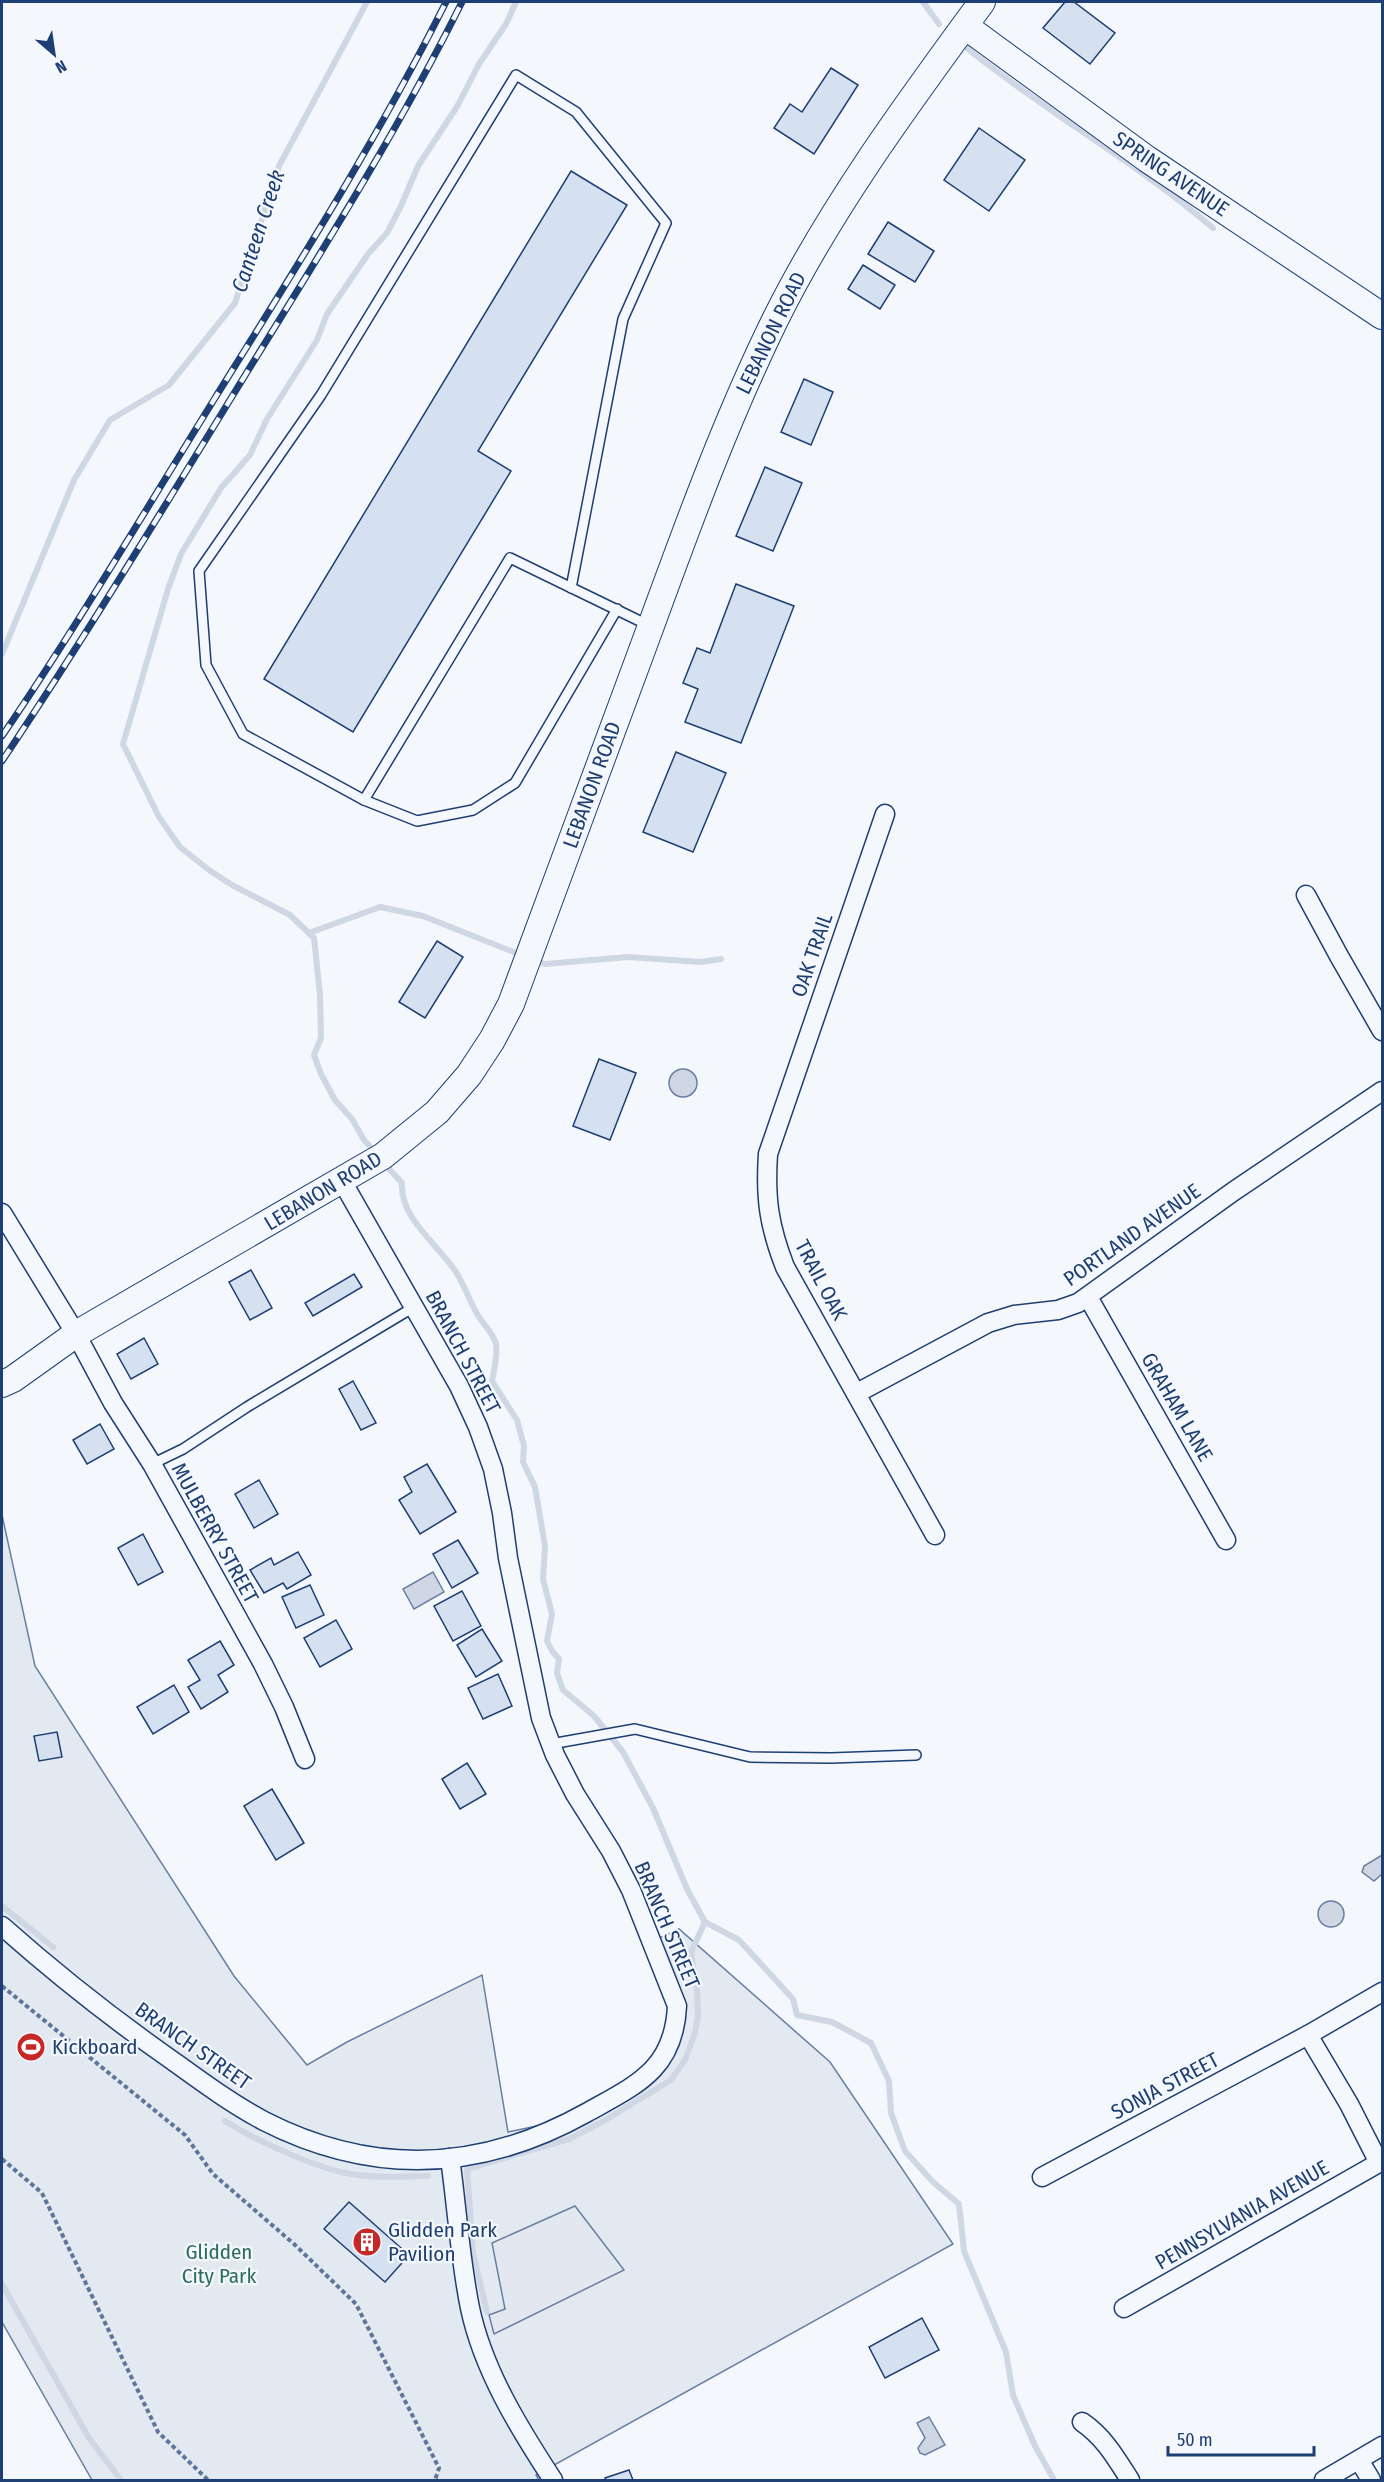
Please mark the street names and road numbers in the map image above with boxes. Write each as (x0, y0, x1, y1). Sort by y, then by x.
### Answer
street label: SPRING AVENUE (1108, 126, 1234, 222)
street label: LEBANON ROAD (730, 268, 812, 398)
street label: LEBANON ROAD (557, 718, 627, 852)
street label: OAK TRAIL (786, 909, 839, 1000)
street label: LEBANON ROAD (259, 1146, 387, 1236)
street label: PORTLAND AVENUE (1058, 1178, 1206, 1292)
street label: TRAIL OAK (789, 1235, 853, 1325)
street label: BRANCH STREET (420, 1286, 506, 1418)
street label: GRAHAM LANE (1135, 1348, 1219, 1466)
street label: MULBERRY STREET (166, 1458, 264, 1608)
street label: BRANCH STREET (629, 1858, 706, 1993)
street label: BRANCH STREET (130, 1996, 256, 2096)
street label: SONJA STREET (1107, 2047, 1224, 2125)
street label: PENNSYLVANIA AVENUE (1150, 2155, 1334, 2275)

